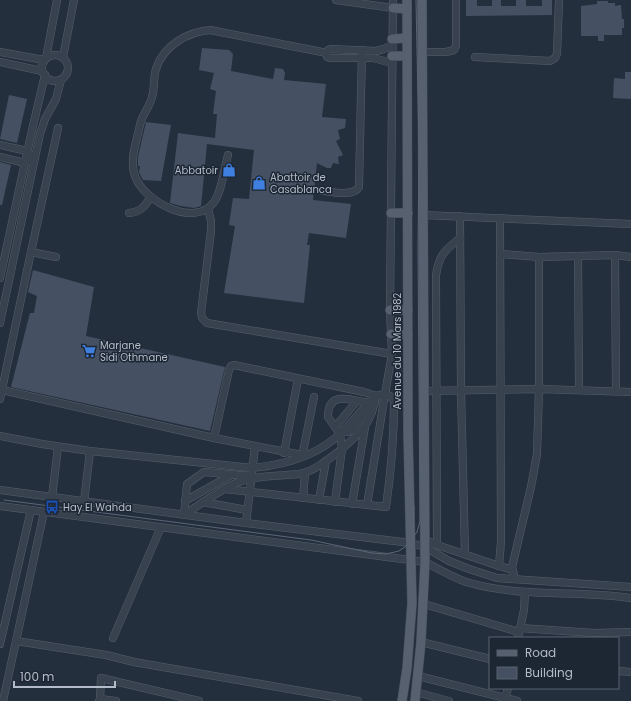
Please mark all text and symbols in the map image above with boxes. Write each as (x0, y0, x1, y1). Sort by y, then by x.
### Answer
shop icon: Abbatoir (221, 162, 237, 178)
place label: Abbatoir (175, 163, 218, 178)
place label: Abattoir de Casablanca (270, 170, 332, 197)
shop icon: Abattoir de Casablanca (251, 175, 267, 191)
street label: Avenue du 10 Mars 1982 (390, 292, 405, 409)
place label: Marjane Sidi Othmane (100, 338, 168, 365)
supermarket icon: Marjane Sidi Othmane (81, 343, 97, 359)
bus stop icon: Hay El Wahda (44, 499, 60, 515)
place label: Hay El Wahda (63, 500, 132, 515)
legend (489, 637, 619, 689)
text: Road (525, 644, 556, 661)
scale bar (14, 663, 115, 689)
text: Building (525, 664, 573, 681)
text: 100 m (20, 668, 54, 685)

